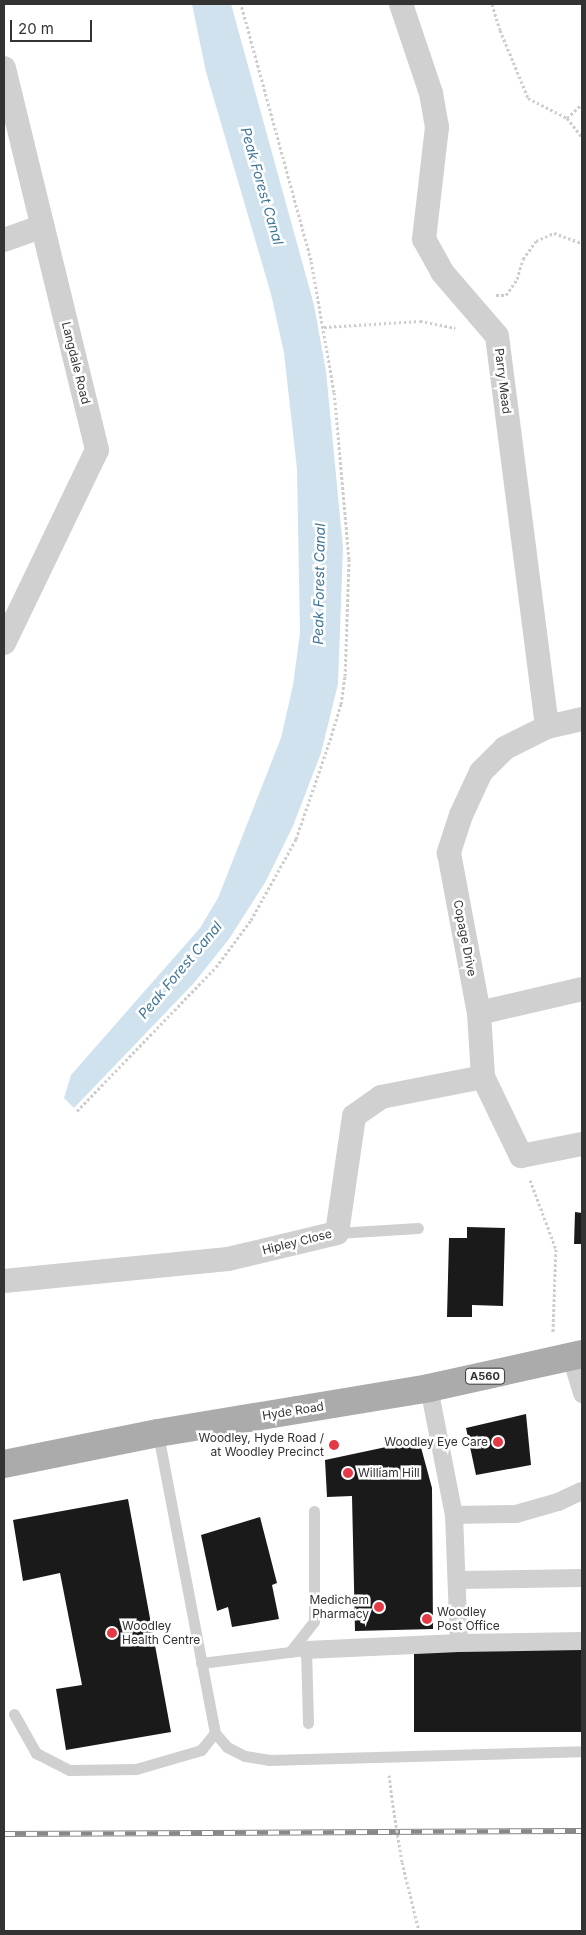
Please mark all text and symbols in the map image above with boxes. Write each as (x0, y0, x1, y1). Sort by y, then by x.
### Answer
scale bar (12, 10, 95, 42)
text: 20 m (18, 19, 54, 38)
water label: Peak Forest Canal (237, 125, 287, 247)
street label: Langdale Road (59, 320, 93, 406)
street label: Parry Mead (492, 347, 514, 415)
water label: Peak Forest Canal (310, 523, 328, 645)
street label: Copage Drive (451, 899, 479, 977)
water label: Peak Forest Canal (135, 918, 225, 1022)
street label: Hipley Close (261, 1226, 333, 1258)
road number: A560 (465, 1368, 505, 1384)
street label: Hyde Road (261, 1399, 325, 1423)
place label: Woodley, Hyde Road / at Woodley Precinct (198, 1431, 324, 1459)
place label: Woodley Eye Care (384, 1435, 488, 1449)
marker: Woodley Eye Care (492, 1436, 504, 1448)
marker: Woodley, Hyde Road / at Woodley Precinct (328, 1439, 340, 1451)
place label: William Hill (358, 1466, 420, 1480)
marker: William Hill (342, 1467, 354, 1479)
place label: Medichem Pharmacy (309, 1593, 369, 1621)
marker: Medichem Pharmacy (373, 1601, 385, 1613)
place label: Woodley Post Office (437, 1605, 500, 1633)
marker: Woodley Post Office (421, 1613, 433, 1625)
place label: Woodley Health Centre (122, 1619, 200, 1647)
marker: Woodley Health Centre (106, 1627, 118, 1639)

